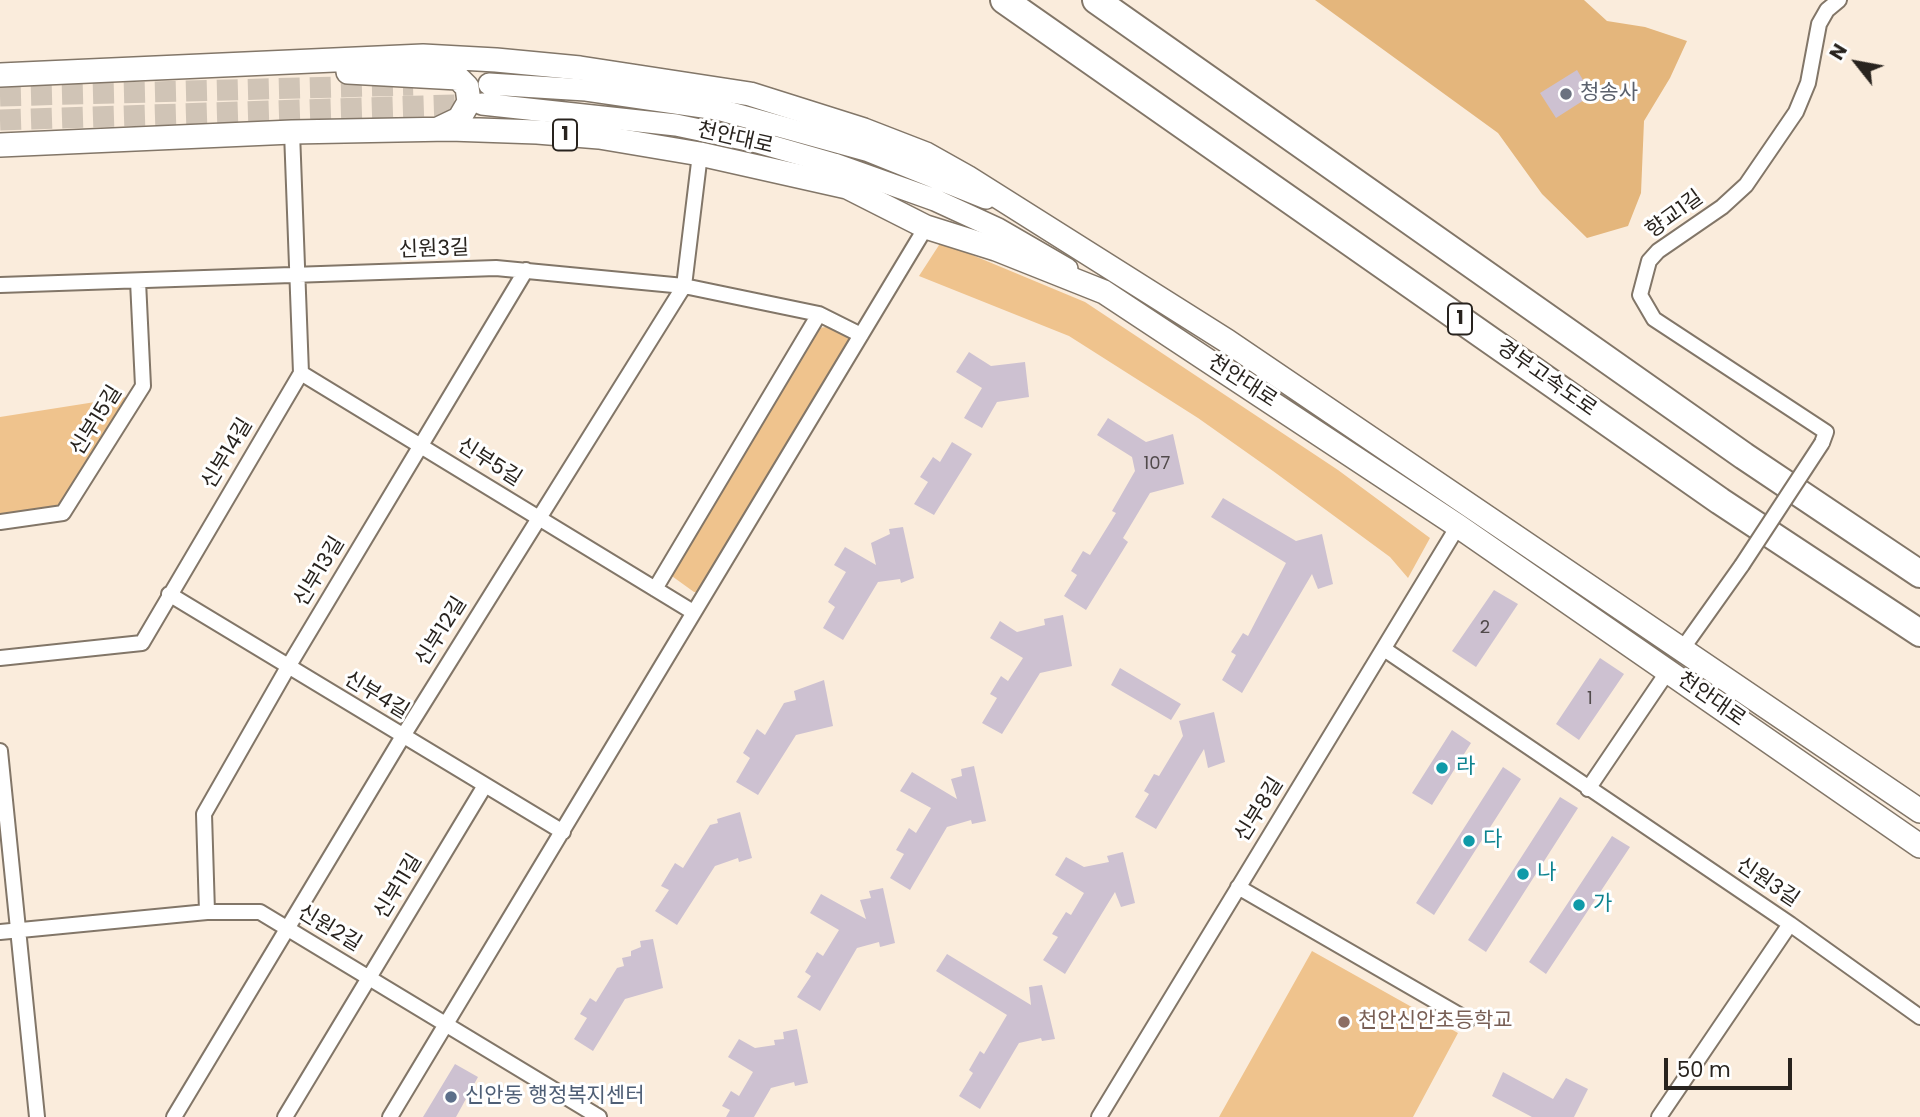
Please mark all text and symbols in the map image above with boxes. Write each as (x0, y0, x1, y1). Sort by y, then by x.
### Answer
north arrow (1822, 28, 1892, 98)
text: N (1823, 39, 1854, 65)
place label: 청송사 (1580, 81, 1638, 107)
marker: 청송사 (1558, 86, 1574, 102)
street label: 천안대로 (695, 118, 775, 160)
road number: 1 (553, 119, 577, 150)
street label: 향교1길 (1641, 186, 1709, 244)
street label: 신원3길 (398, 236, 470, 264)
road number: 1 (1448, 304, 1472, 334)
street label: 경부고속도로 (1491, 335, 1601, 423)
street label: 천안대로 (1203, 350, 1281, 414)
street label: 신부15길 (66, 381, 128, 461)
street label: 신부14길 (197, 414, 259, 494)
street label: 신부5길 (452, 433, 526, 493)
house number: 107 (1144, 453, 1170, 475)
street label: 신부13길 (289, 532, 351, 612)
street label: 신부12길 (411, 593, 473, 671)
house number: 2 (1480, 617, 1490, 639)
street label: 신부4길 (339, 667, 413, 725)
street label: 천안대로 (1672, 668, 1750, 732)
house number: 1 (1587, 688, 1593, 710)
place label: 라 (1456, 755, 1475, 781)
marker: 라 (1434, 760, 1450, 776)
street label: 신부8길 (1230, 773, 1290, 847)
place label: 다 (1483, 828, 1502, 854)
marker: 다 (1461, 833, 1477, 849)
street label: 신부11길 (370, 850, 428, 924)
street label: 신원3길 (1731, 853, 1803, 913)
place label: 나 (1537, 861, 1556, 887)
marker: 나 (1515, 866, 1531, 882)
place label: 가 (1593, 892, 1612, 918)
marker: 가 (1571, 897, 1587, 913)
street label: 신원2길 (292, 900, 366, 958)
place label: 천안신안초등학교 (1358, 1009, 1513, 1035)
marker: 천안신안초등학교 (1336, 1014, 1352, 1030)
scale bar (1668, 1044, 1796, 1088)
text: 50 m (1677, 1055, 1731, 1084)
place label: 신안동 행정복지센터 (465, 1084, 644, 1110)
marker: 신안동 행정복지센터 (443, 1089, 459, 1105)

